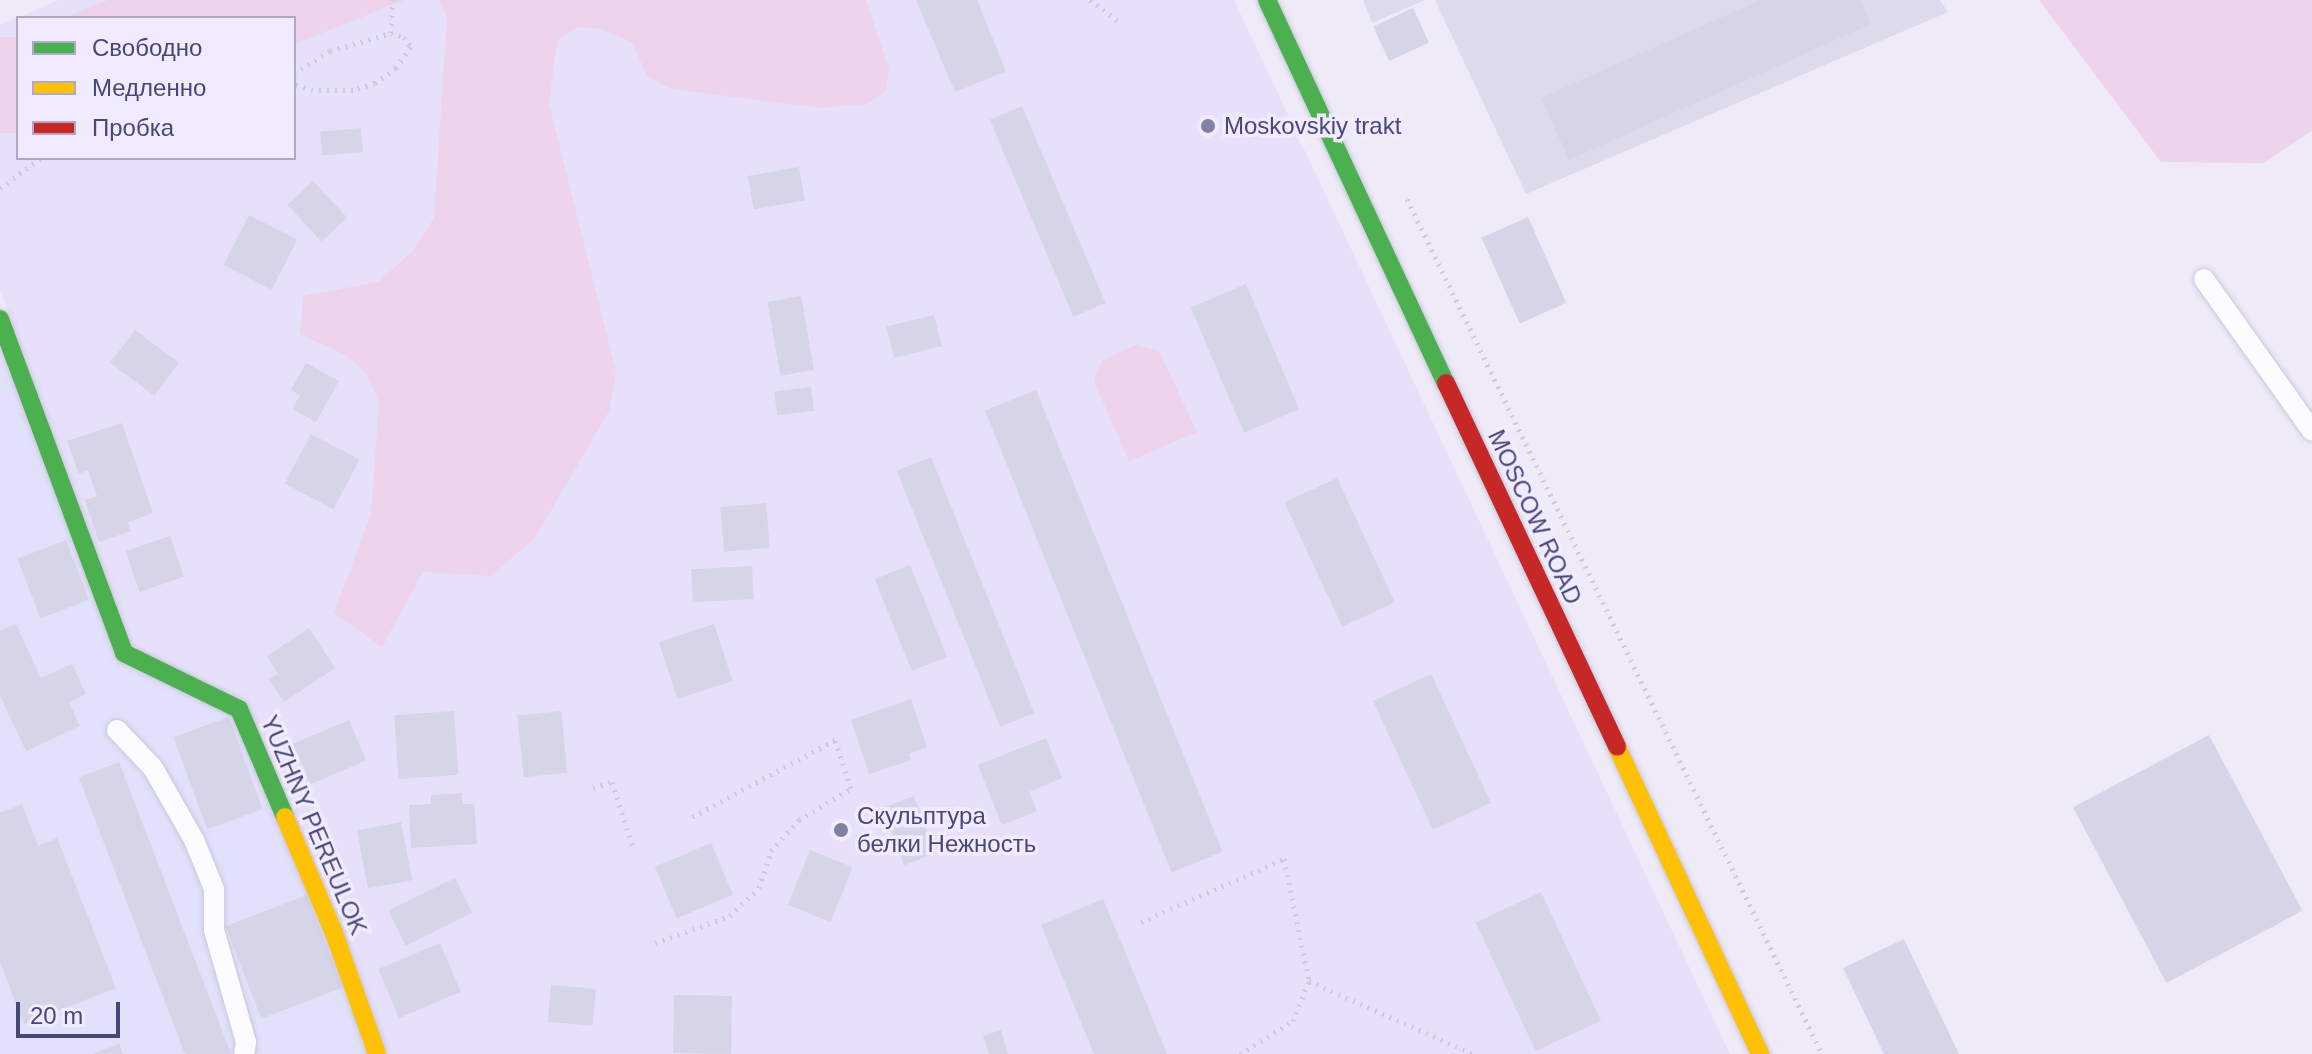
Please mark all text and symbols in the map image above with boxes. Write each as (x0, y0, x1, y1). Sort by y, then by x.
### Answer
legend (16, 16, 296, 160)
text: Свободно (92, 34, 202, 61)
text: Медленно (92, 74, 206, 101)
place label: Moskovskiy trakt (1224, 112, 1401, 140)
text: Пробка (92, 114, 174, 141)
marker: Moskovskiy trakt (1199, 117, 1217, 135)
street label: MOSCOW ROAD (1482, 425, 1588, 609)
street label: YUZHNY PEREULOK (255, 711, 373, 939)
place label: Скульптура белки Нежность (857, 802, 1036, 858)
marker: Скульптура белки Нежность (832, 821, 850, 839)
scale bar (20, 986, 124, 1036)
text: 20 m (30, 1002, 83, 1029)

